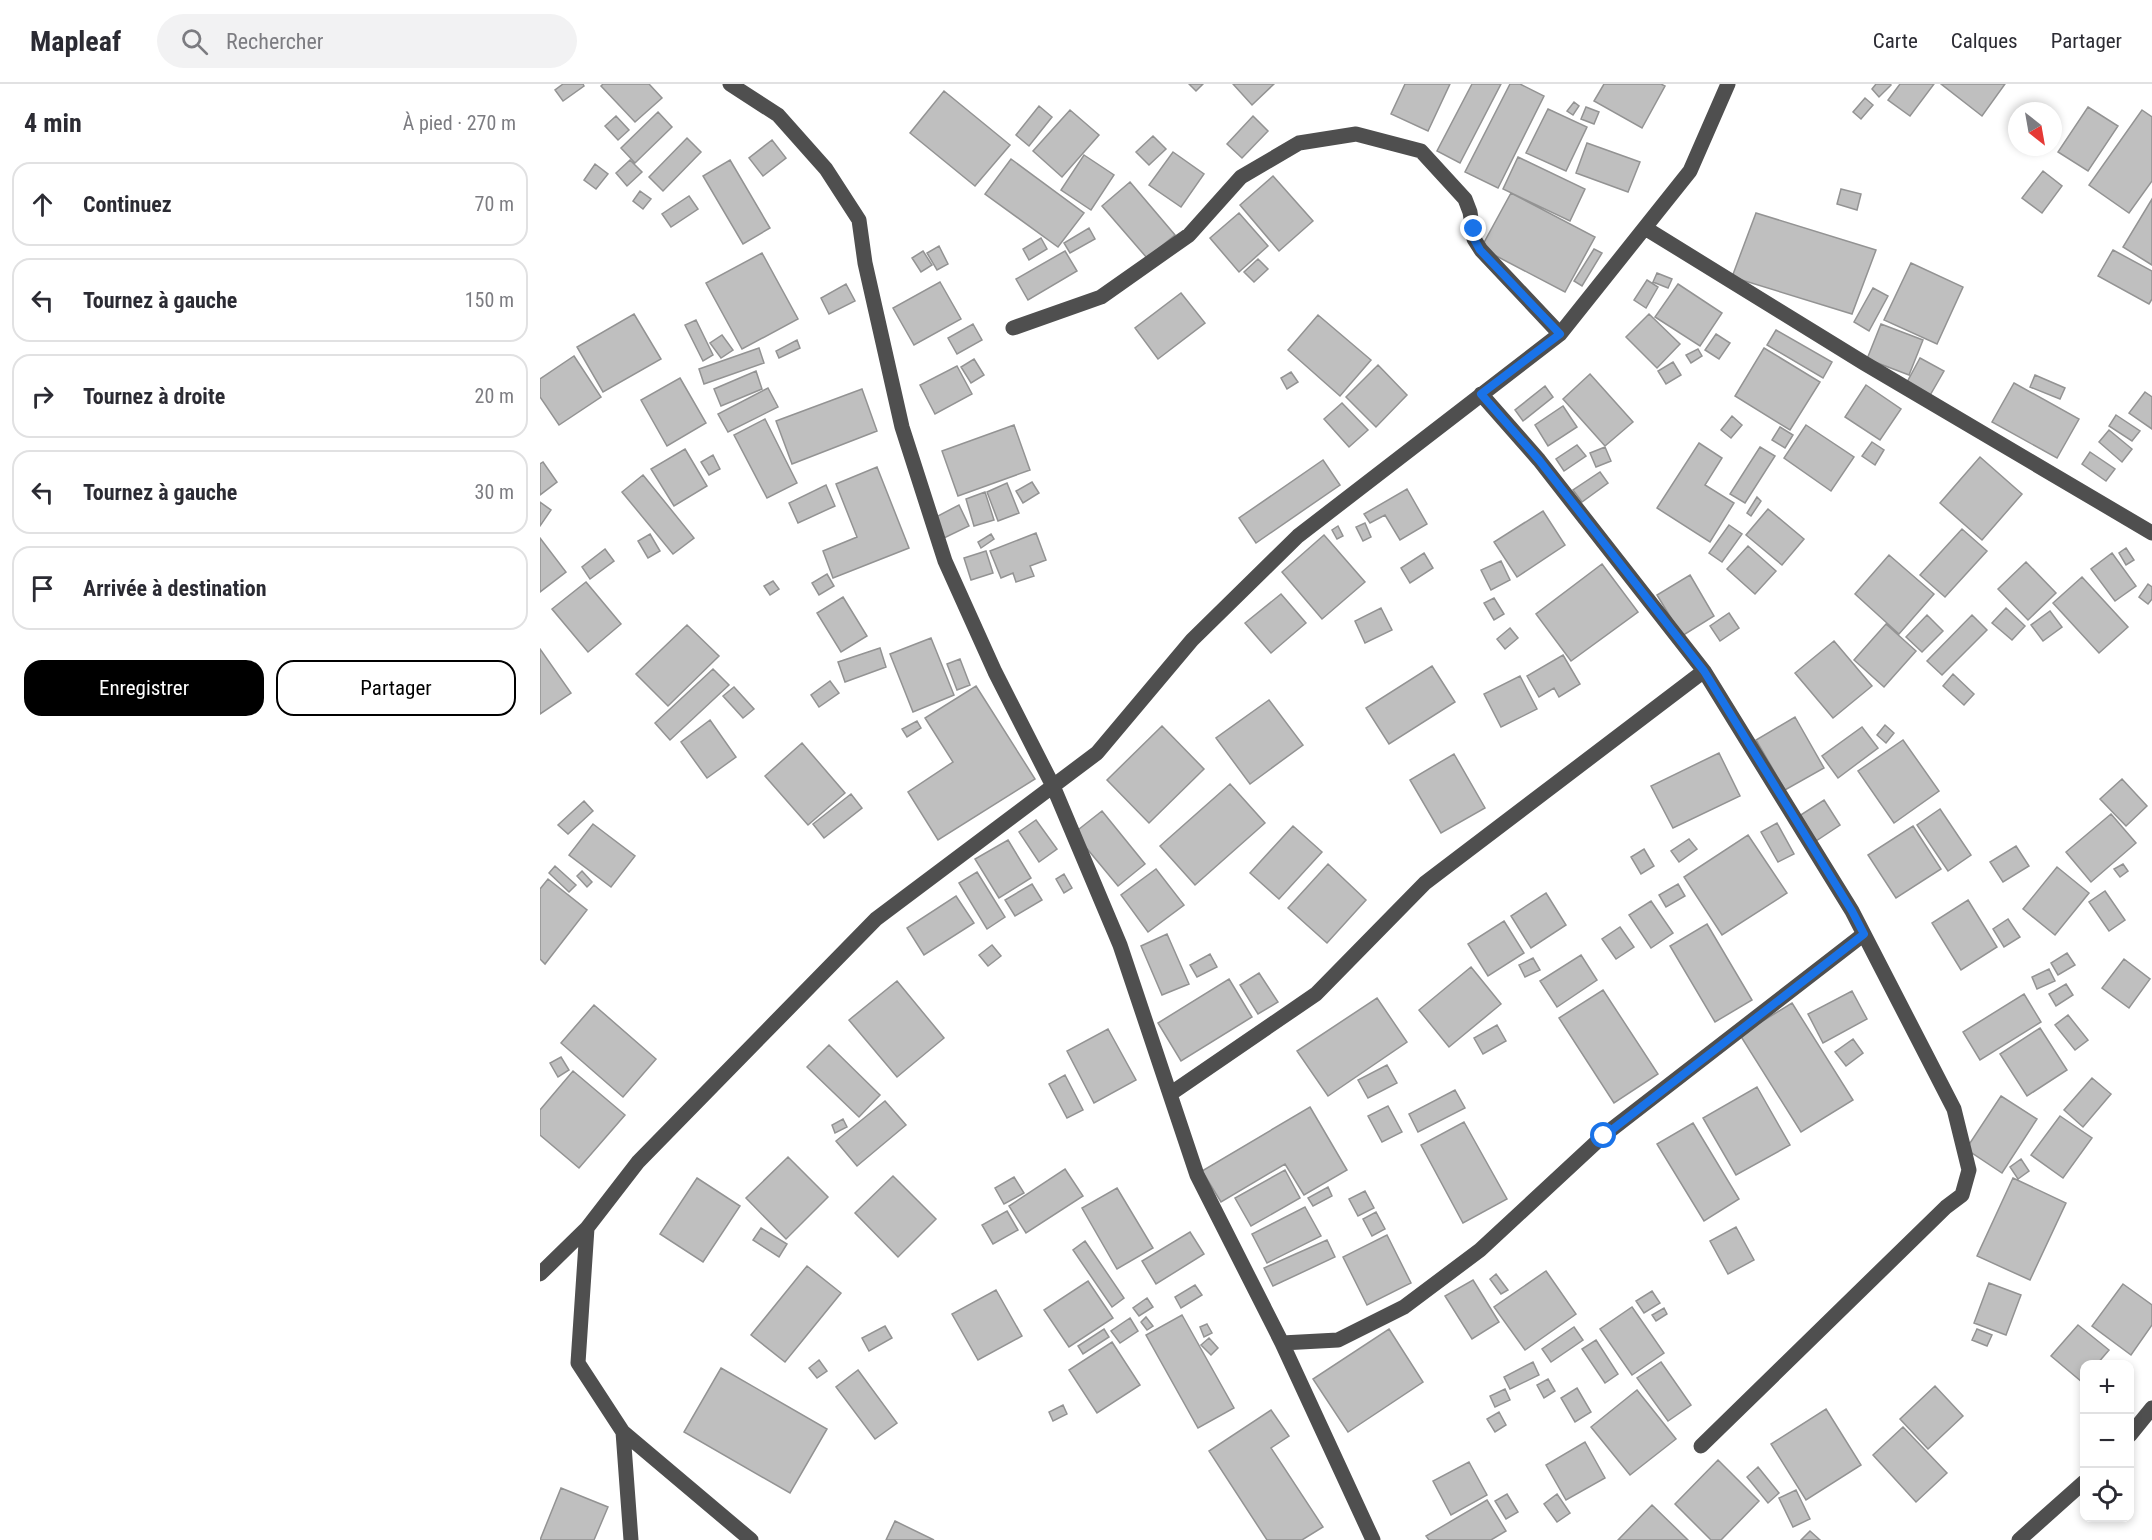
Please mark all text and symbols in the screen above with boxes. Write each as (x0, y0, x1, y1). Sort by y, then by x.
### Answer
search box (157, 14, 577, 68)
text: Mapleaf (30, 25, 121, 58)
icon: search (178, 25, 211, 58)
text: Rechercher (226, 29, 324, 54)
text: Carte (1873, 29, 1918, 53)
text: Calques (1951, 29, 2018, 53)
text: Partager (2051, 29, 2122, 53)
north arrow (2008, 102, 2062, 156)
text: 4 min (24, 108, 82, 138)
text: À pied · 270 m (403, 111, 516, 135)
icon: ahead (26, 188, 59, 221)
text: Continuez (83, 192, 172, 217)
text: 70 m (475, 192, 514, 216)
route end (1460, 215, 1486, 241)
icon: left (26, 284, 59, 317)
text: Tournez à gauche (83, 288, 237, 313)
text: 150 m (465, 288, 514, 312)
icon: right (26, 380, 59, 413)
text: Tournez à droite (83, 384, 225, 409)
text: 20 m (475, 384, 514, 408)
icon: left (26, 476, 59, 509)
text: Tournez à gauche (83, 480, 237, 505)
text: 30 m (475, 480, 514, 504)
icon: arrive (26, 572, 59, 605)
text: Arrivée à destination (83, 576, 267, 601)
button: Enregistrer (24, 660, 264, 716)
button: Partager (276, 660, 516, 716)
route start (1590, 1122, 1616, 1148)
map controls (2080, 1360, 2134, 1522)
button: + (2080, 1360, 2134, 1414)
button: − (2080, 1414, 2134, 1468)
button: locate (2080, 1468, 2134, 1522)

